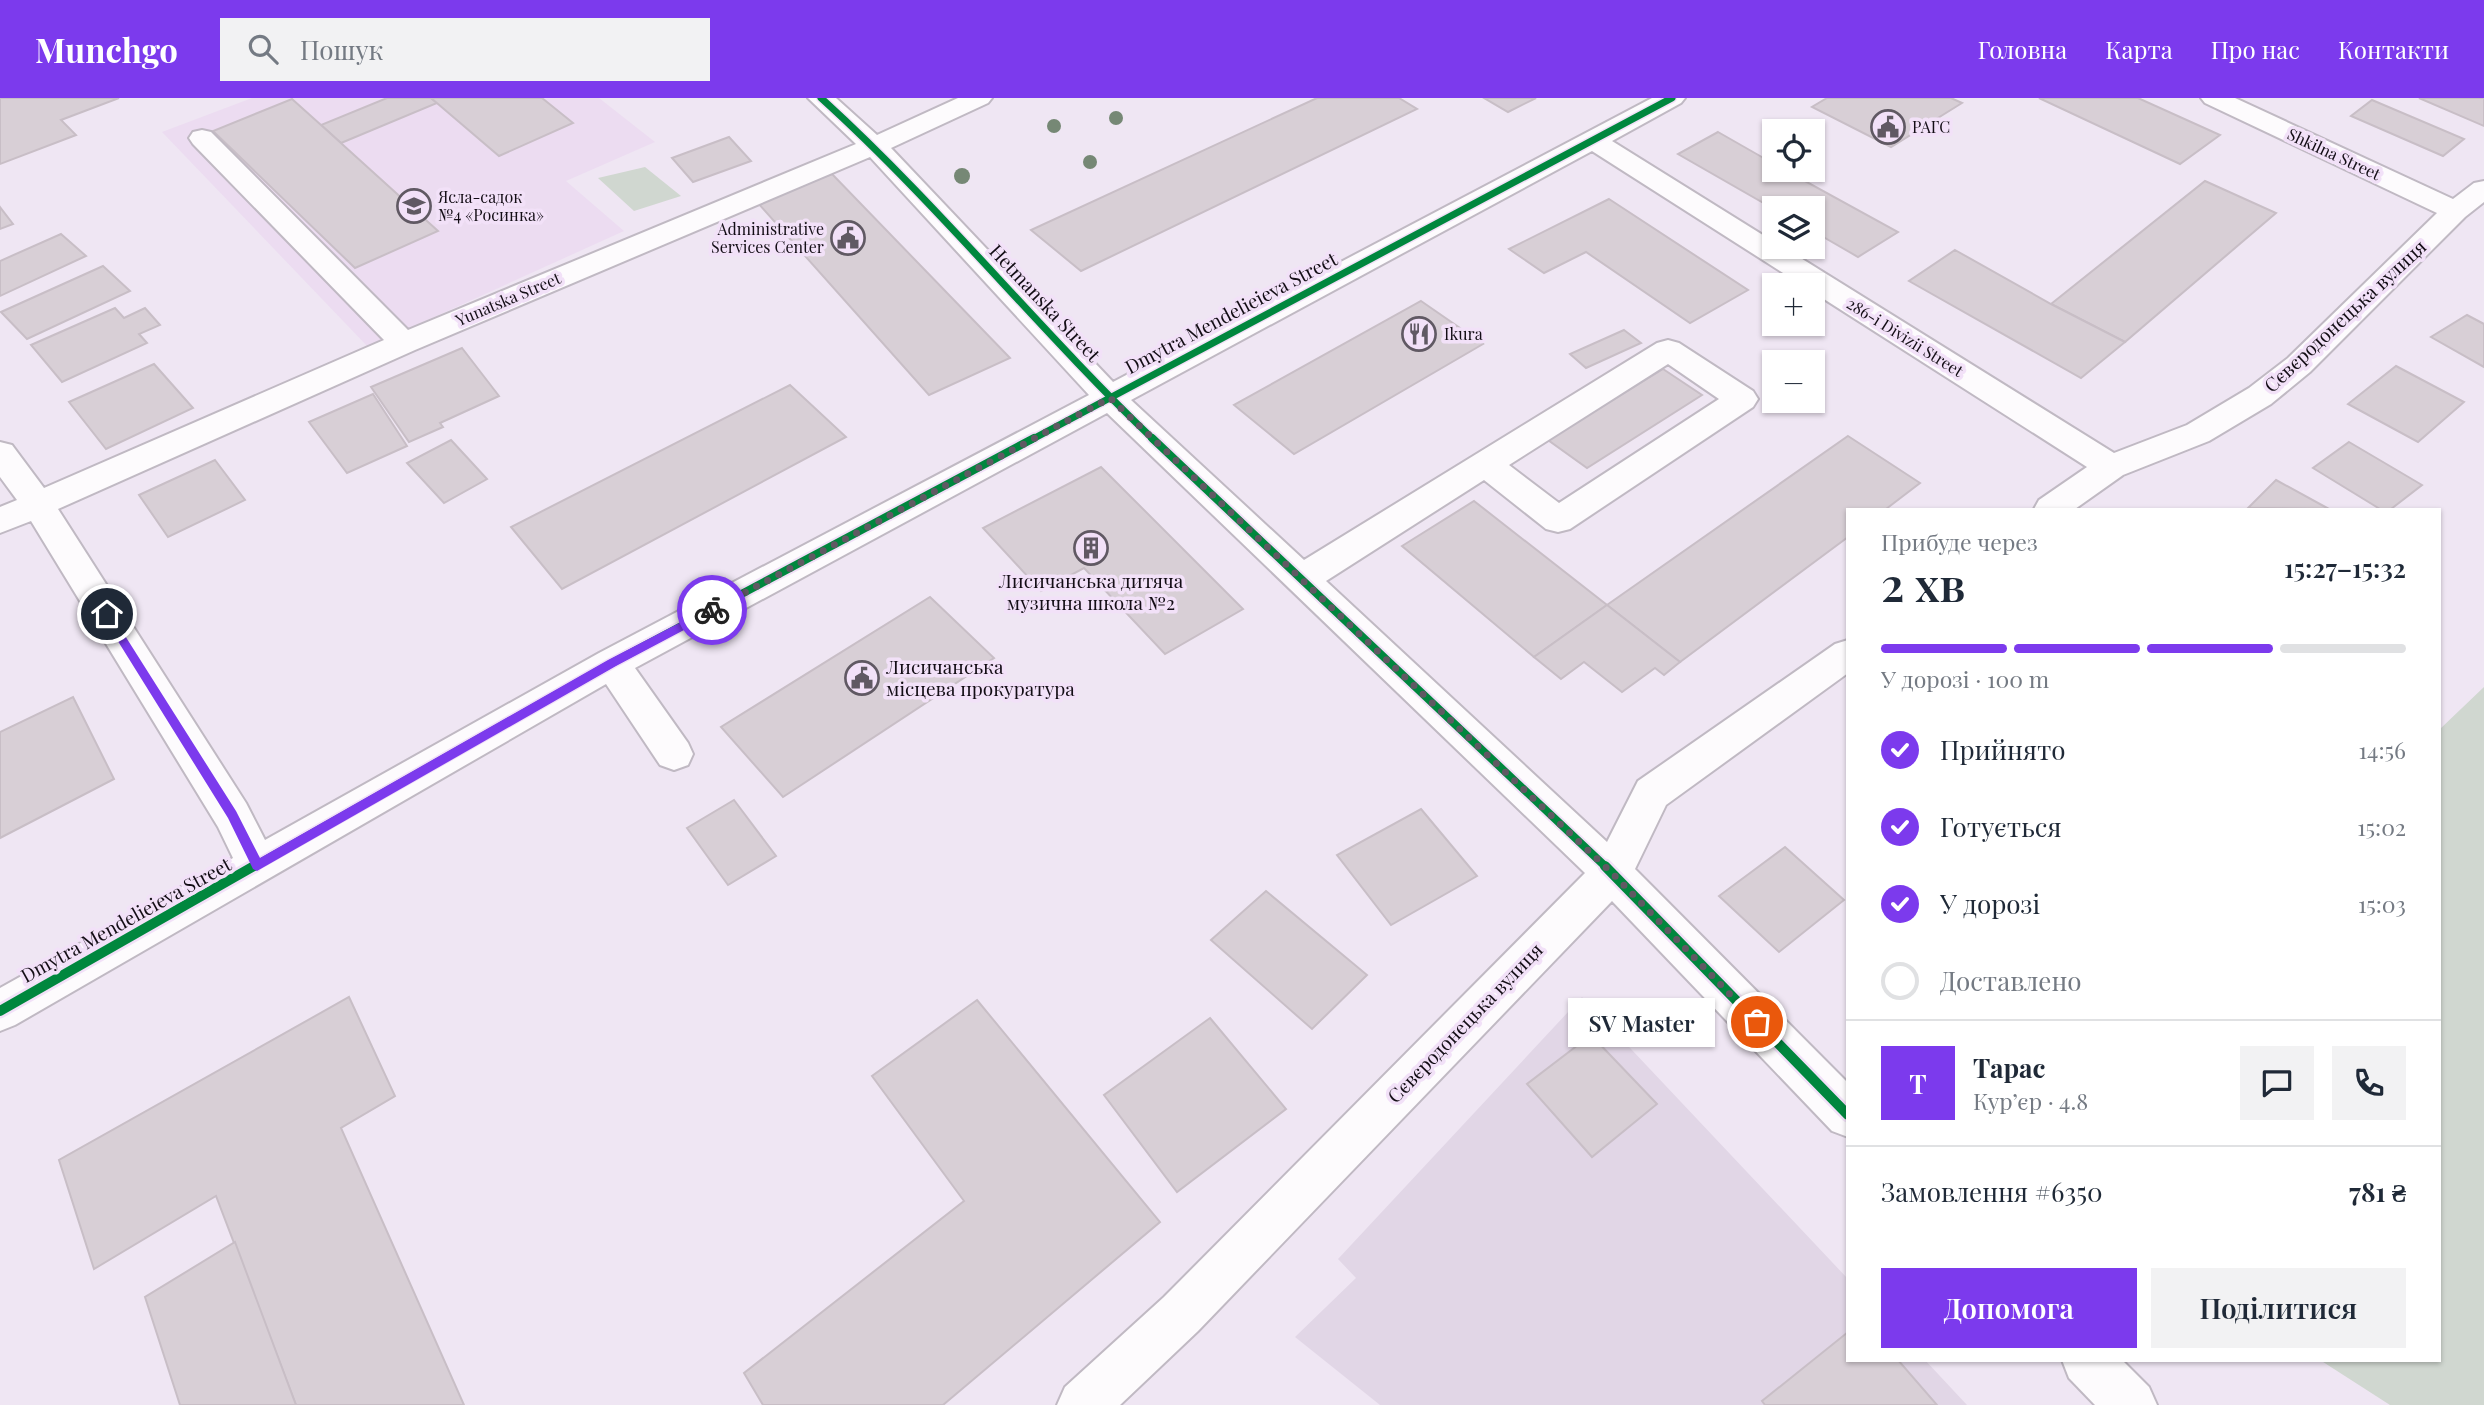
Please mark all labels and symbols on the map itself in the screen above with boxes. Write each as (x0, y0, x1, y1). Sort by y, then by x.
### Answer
public building icon: РАГС (1869, 108, 1907, 146)
place label: РАГС (1912, 116, 1950, 137)
street label: Shkilna Street (2284, 123, 2384, 184)
place label: Ясла-садок №4 «Росинка» (437, 186, 544, 225)
school or university icon: Ясла-садок №4 «Росинка» (395, 187, 433, 225)
place label: Administrative Services Center (711, 218, 824, 257)
public building icon: Administrative Services Center (829, 219, 867, 257)
street label: Сєвєродонецька вулиця (2258, 233, 2431, 397)
street label: Hetmanska Street (984, 238, 1107, 367)
street label: Dmytra Mendelieieva Street (1120, 245, 1341, 379)
street label: Yunatska Street (451, 267, 564, 330)
street label: 286-i Divizii Street (1843, 292, 1968, 381)
restaurant icon: Ikura (1400, 315, 1438, 353)
place label: Ikura (1444, 323, 1483, 344)
building icon: Лисичанська дитяча музична школа №2 (1072, 529, 1110, 567)
place label: Лисичанська дитяча музична школа №2 (998, 567, 1184, 615)
courier (677, 575, 747, 645)
pin (77, 584, 137, 644)
place label: Лисичанська місцева прокуратура (885, 653, 1075, 701)
public building icon: Лисичанська місцева прокуратура (843, 659, 881, 697)
street label: Dmytra Mendelieieva Street (16, 850, 236, 988)
street label: Сєвєродонецька вулиця (1381, 937, 1548, 1108)
pin (1727, 992, 1787, 1052)
callout: SV Master (1568, 998, 1715, 1046)

